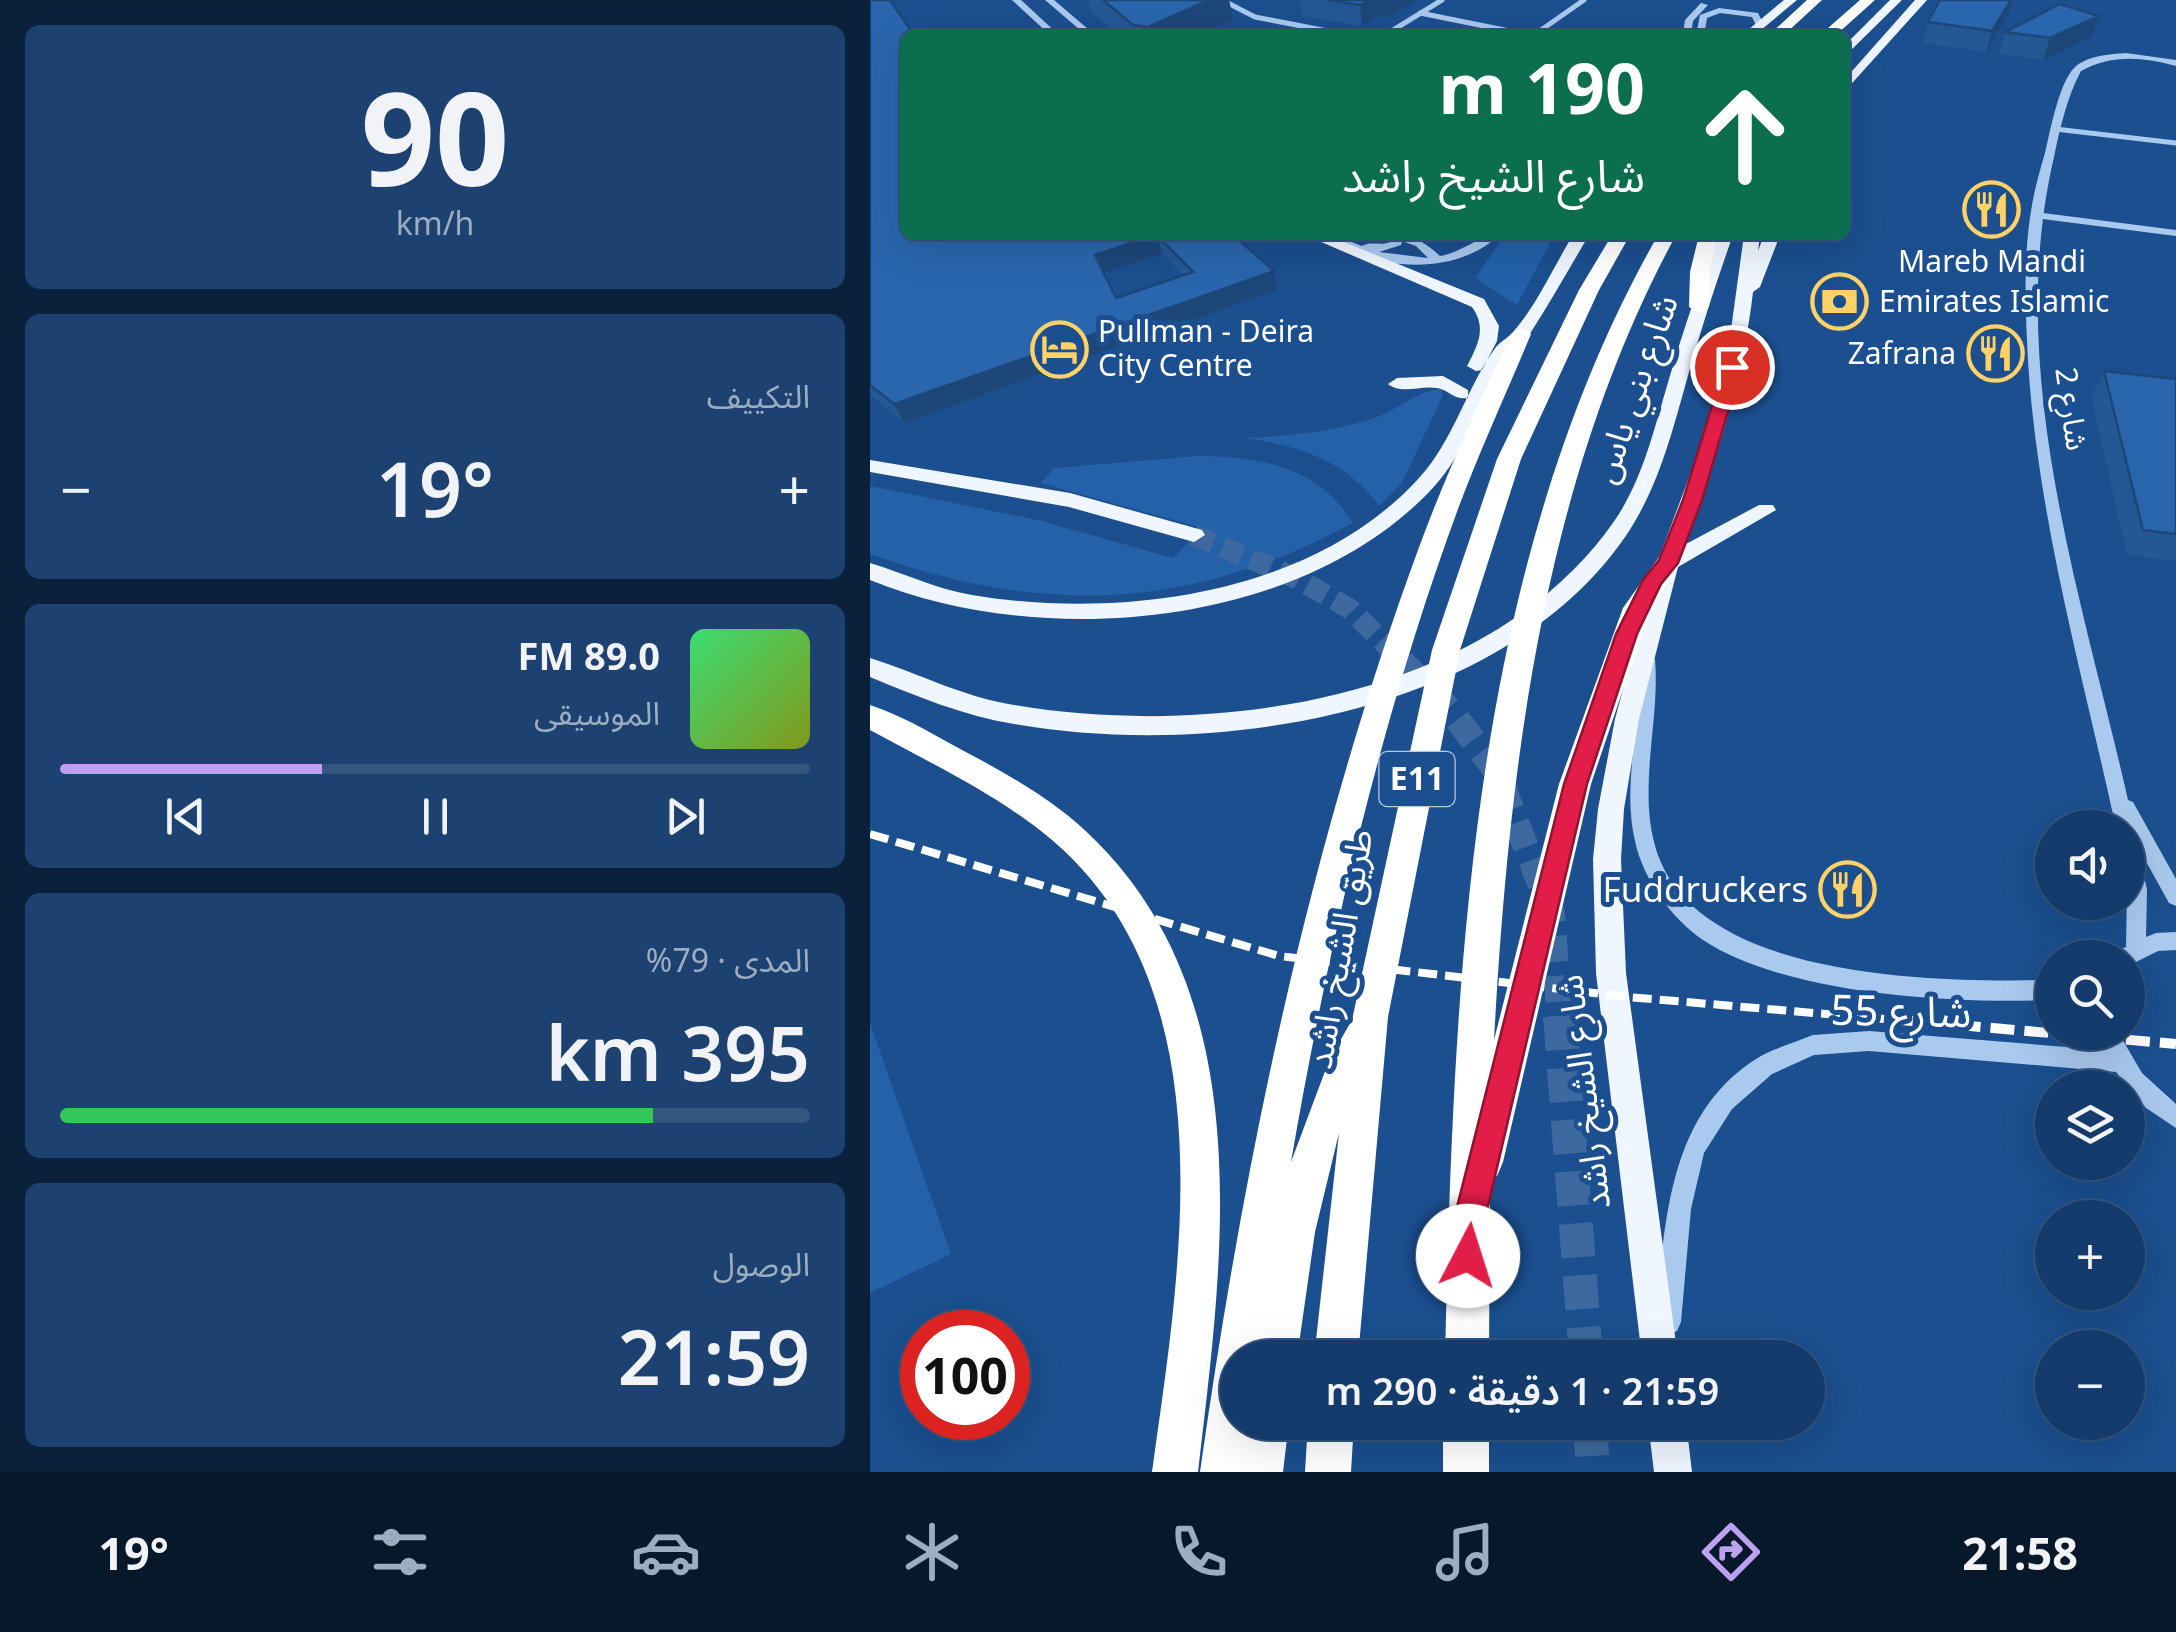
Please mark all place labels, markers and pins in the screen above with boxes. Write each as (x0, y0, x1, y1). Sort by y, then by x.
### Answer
restaurant icon: Mareb Mandi (1962, 179, 2022, 239)
place label: Mareb Mandi (1898, 240, 2086, 281)
bank icon: Emirates Islamic (1810, 272, 1870, 332)
place label: Emirates Islamic (1879, 280, 2109, 321)
place label: Pullman - Deira City Centre (1098, 310, 1314, 385)
hotel icon: Pullman - Deira City Centre (1029, 319, 1089, 379)
restaurant icon: Zafrana (1965, 324, 2025, 384)
pin (1690, 325, 1775, 410)
place label: Zafrana (1848, 332, 1956, 373)
restaurant icon: Fuddruckers (1817, 860, 1877, 920)
place label: Fuddruckers (1603, 865, 1808, 912)

